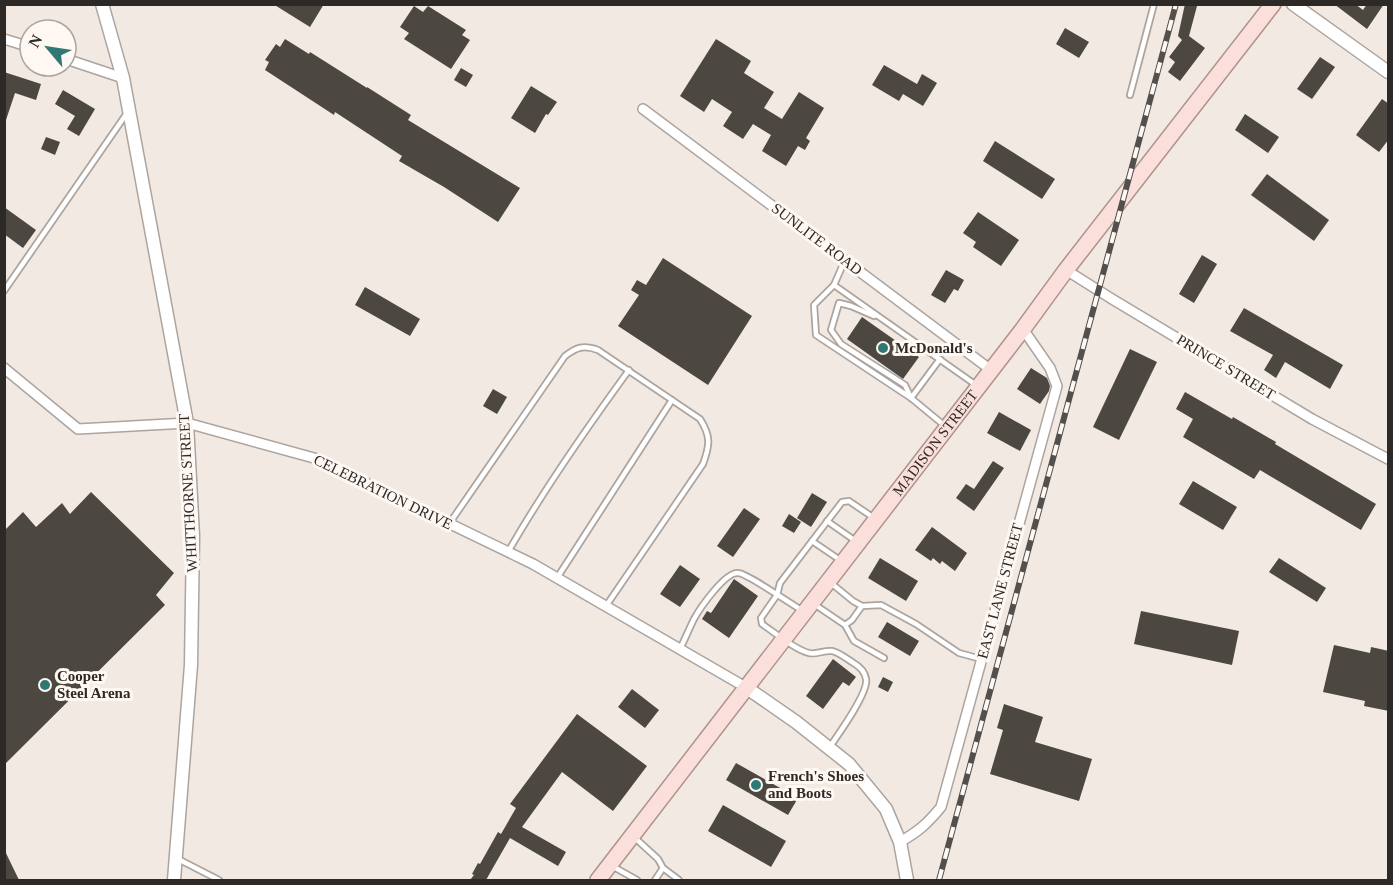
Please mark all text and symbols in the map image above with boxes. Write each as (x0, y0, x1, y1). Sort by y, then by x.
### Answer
north arrow (18, 18, 78, 78)
text: N (25, 31, 46, 50)
street label: SUNLITE ROAD (769, 200, 865, 278)
street label: PRINCE STREET (1174, 331, 1278, 403)
place label: McDonald's (895, 340, 973, 356)
marker: McDonald's (876, 341, 890, 355)
street label: MADISON STREET (889, 387, 981, 499)
street label: WHITTHORNE STREET (176, 413, 200, 573)
street label: CELEBRATION DRIVE (311, 451, 455, 533)
street label: EAST LANE STREET (974, 521, 1026, 661)
place label: Cooper Steel Arena (57, 668, 131, 701)
marker: Cooper Steel Arena (38, 678, 52, 692)
place label: French's Shoes and Boots (768, 768, 864, 801)
marker: French's Shoes and Boots (749, 778, 763, 792)

